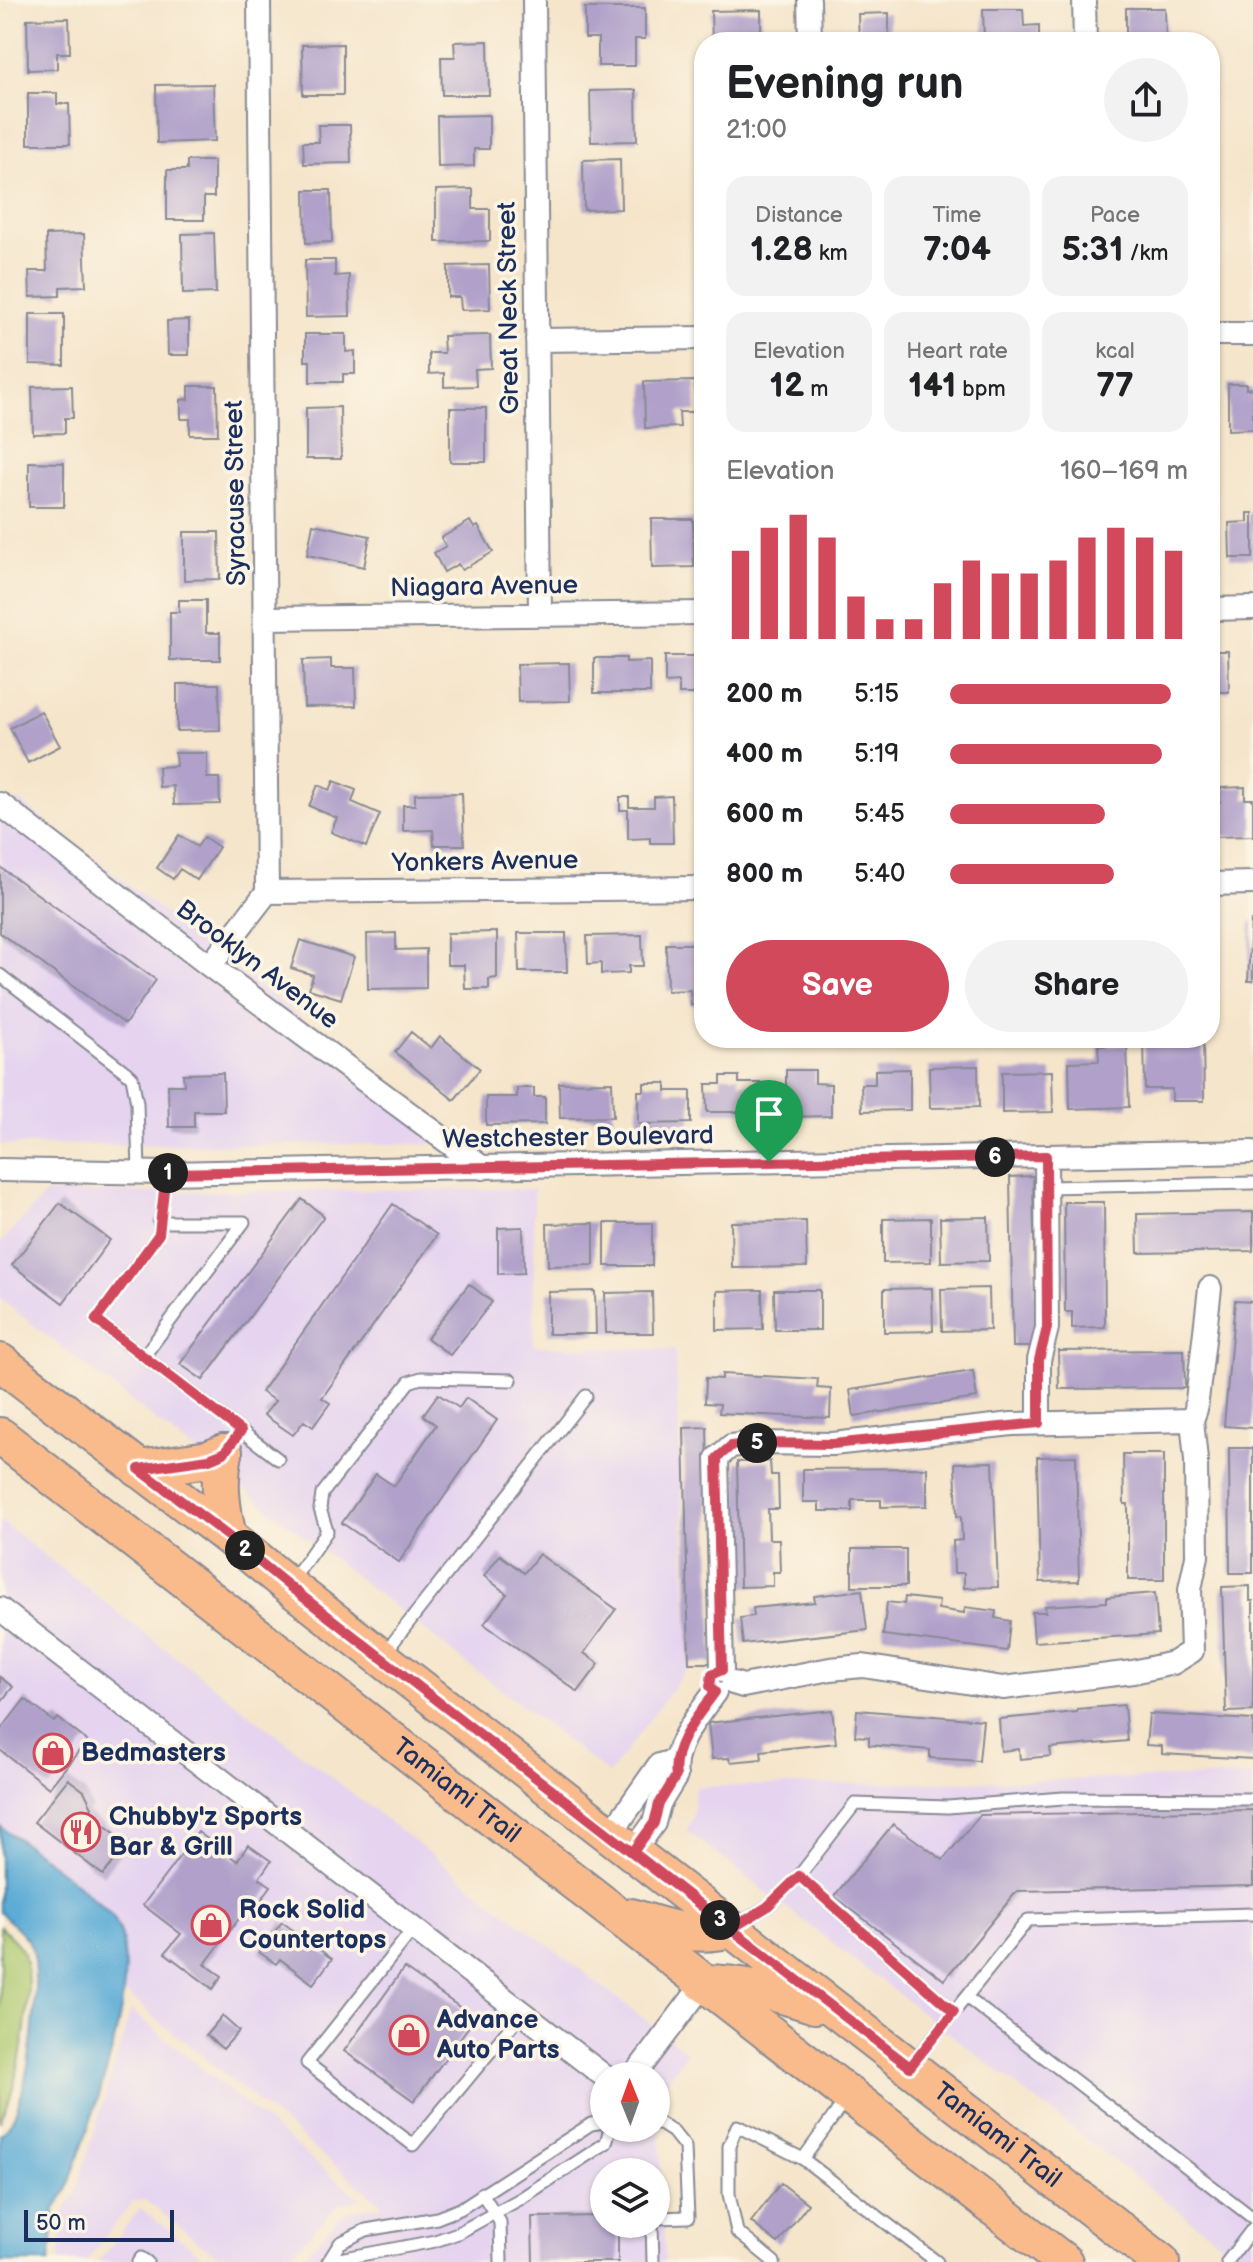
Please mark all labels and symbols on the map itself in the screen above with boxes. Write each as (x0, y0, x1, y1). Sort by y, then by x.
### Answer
street label: Great Neck Street (492, 201, 526, 415)
street label: Syracuse Street (219, 400, 253, 586)
street label: Niagara Avenue (390, 570, 578, 604)
street label: Yonkers Avenue (390, 845, 579, 879)
street label: Brooklyn Avenue (170, 894, 344, 1036)
pin (735, 1080, 803, 1162)
street label: Westchester Boulevard (442, 1120, 714, 1156)
pin: 6 (975, 1137, 1015, 1177)
pin: 1 (148, 1153, 188, 1193)
pin: 5 (737, 1423, 777, 1463)
pin: 2 (225, 1530, 265, 1570)
street label: Tamiami Trail (386, 1731, 527, 1850)
shop icon: Bedmasters (32, 1732, 74, 1774)
place label: Bedmasters (81, 1738, 226, 1769)
place label: Chubby'z Sports Bar & Grill (109, 1802, 302, 1863)
restaurant icon: Chubby'z Sports Bar & Grill (60, 1811, 102, 1853)
place label: Rock Solid Countertops (239, 1895, 386, 1956)
pin: 3 (700, 1900, 740, 1940)
shop icon: Rock Solid Countertops (190, 1904, 232, 1946)
place label: Advance Auto Parts (436, 2005, 560, 2066)
shop icon: Advance Auto Parts (388, 2014, 430, 2056)
north arrow (590, 2062, 670, 2142)
street label: Tamiami Trail (927, 2076, 1068, 2194)
scale bar (24, 2206, 174, 2242)

